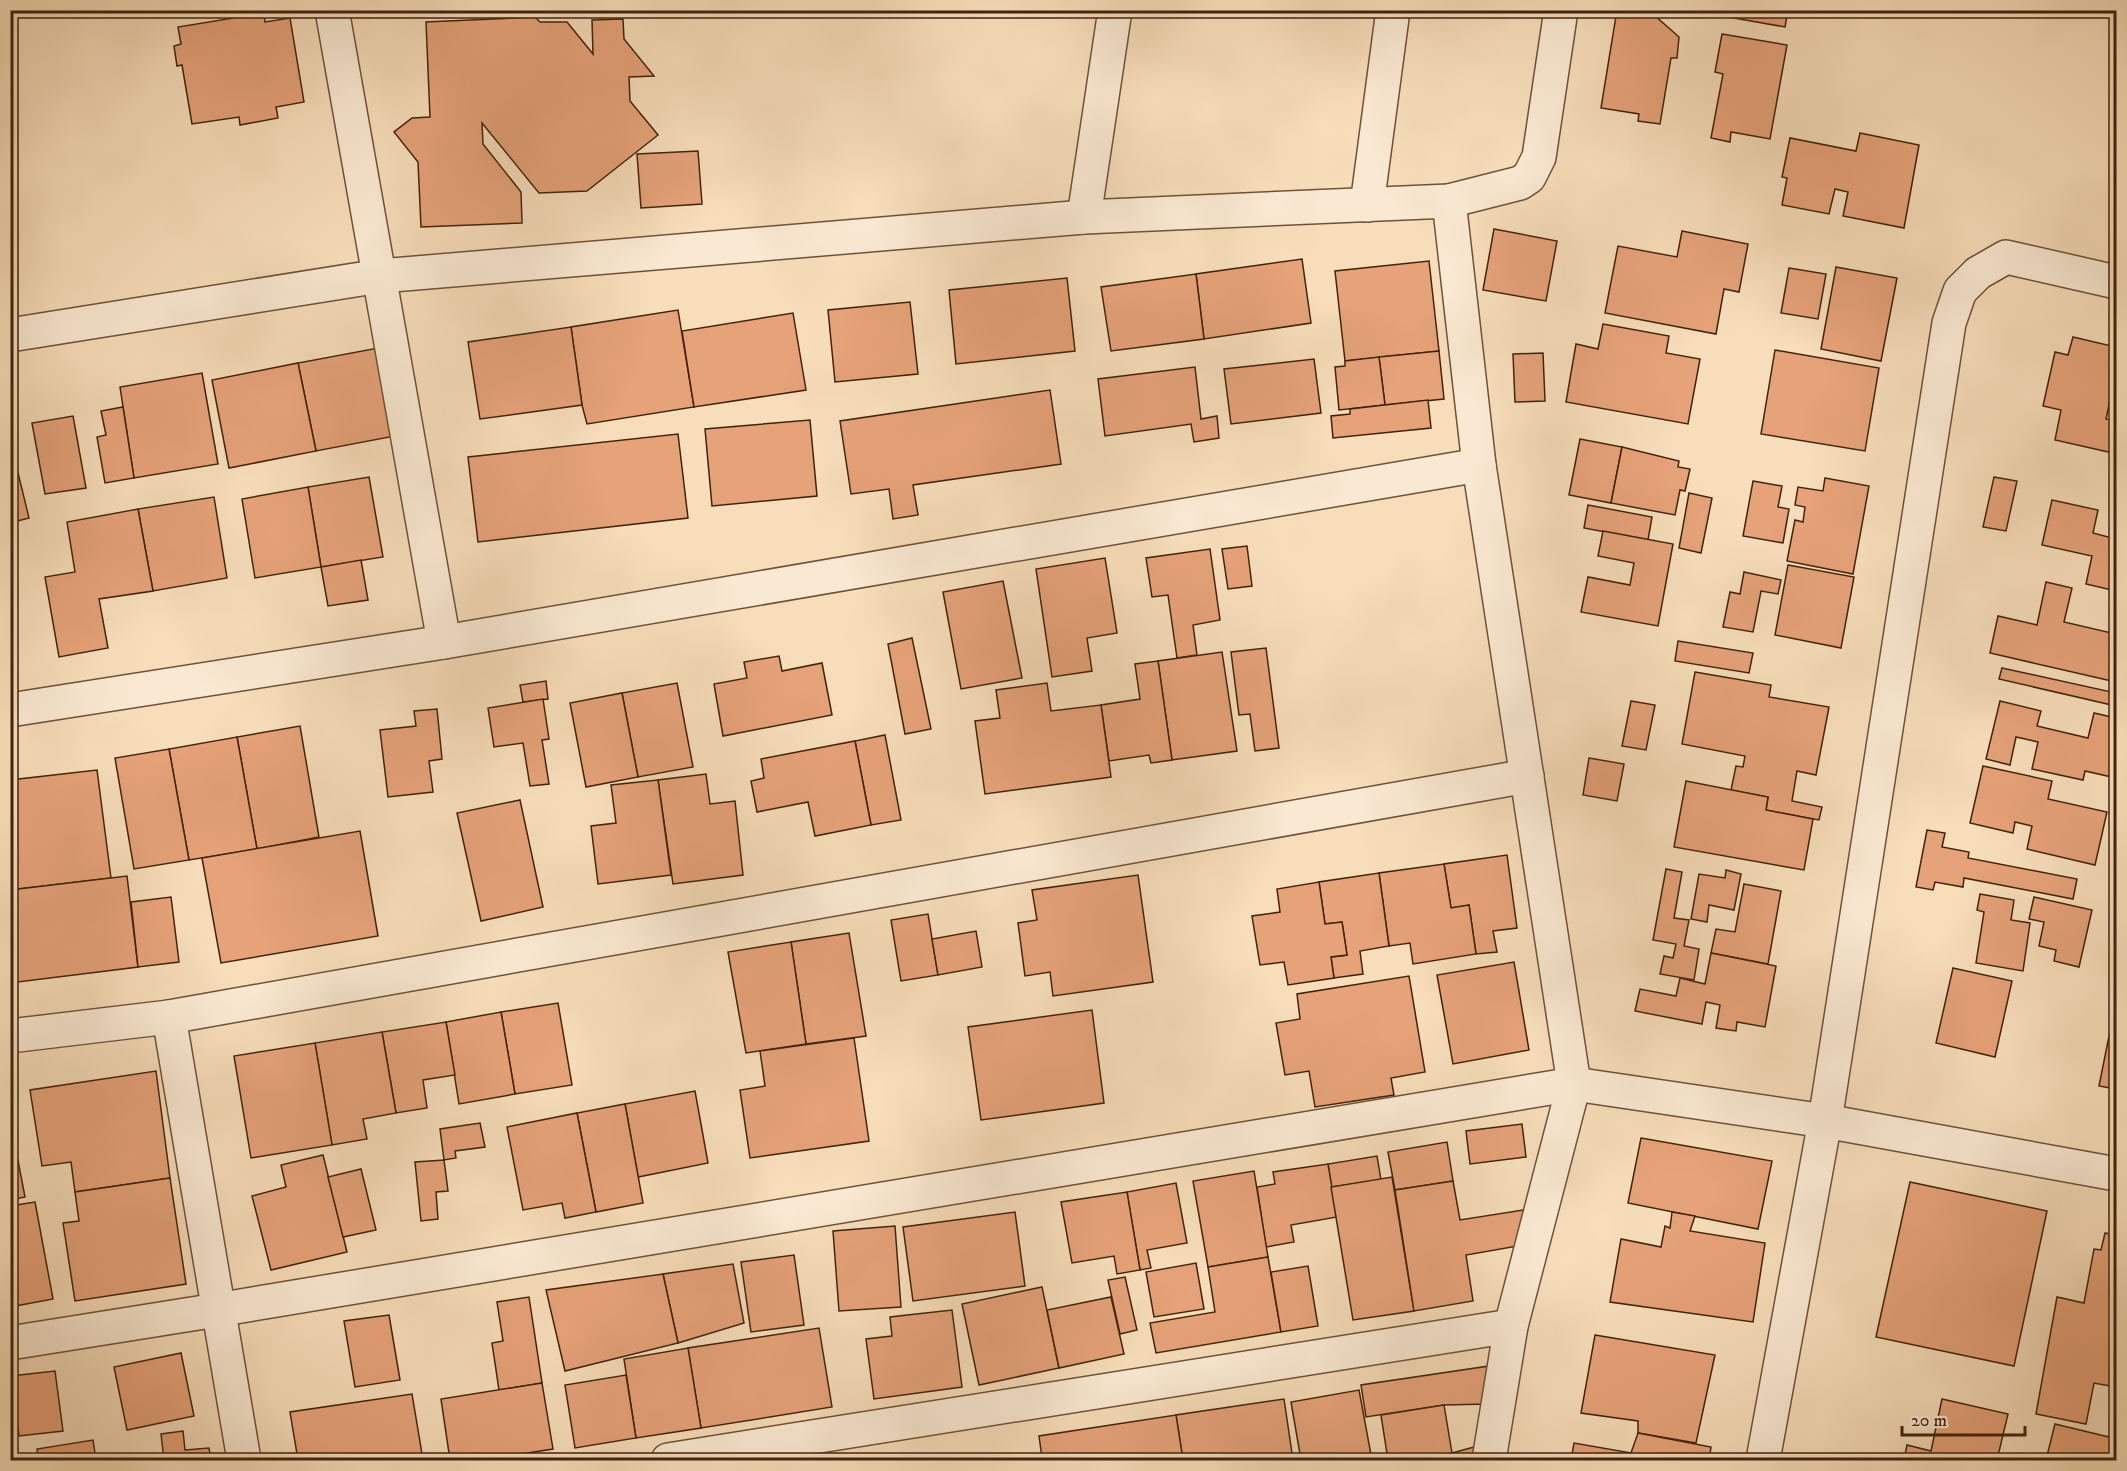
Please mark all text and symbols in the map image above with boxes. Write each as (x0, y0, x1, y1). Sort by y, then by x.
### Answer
scale bar (1902, 1399, 2025, 1437)
text: 20 m (1911, 1410, 1947, 1432)

